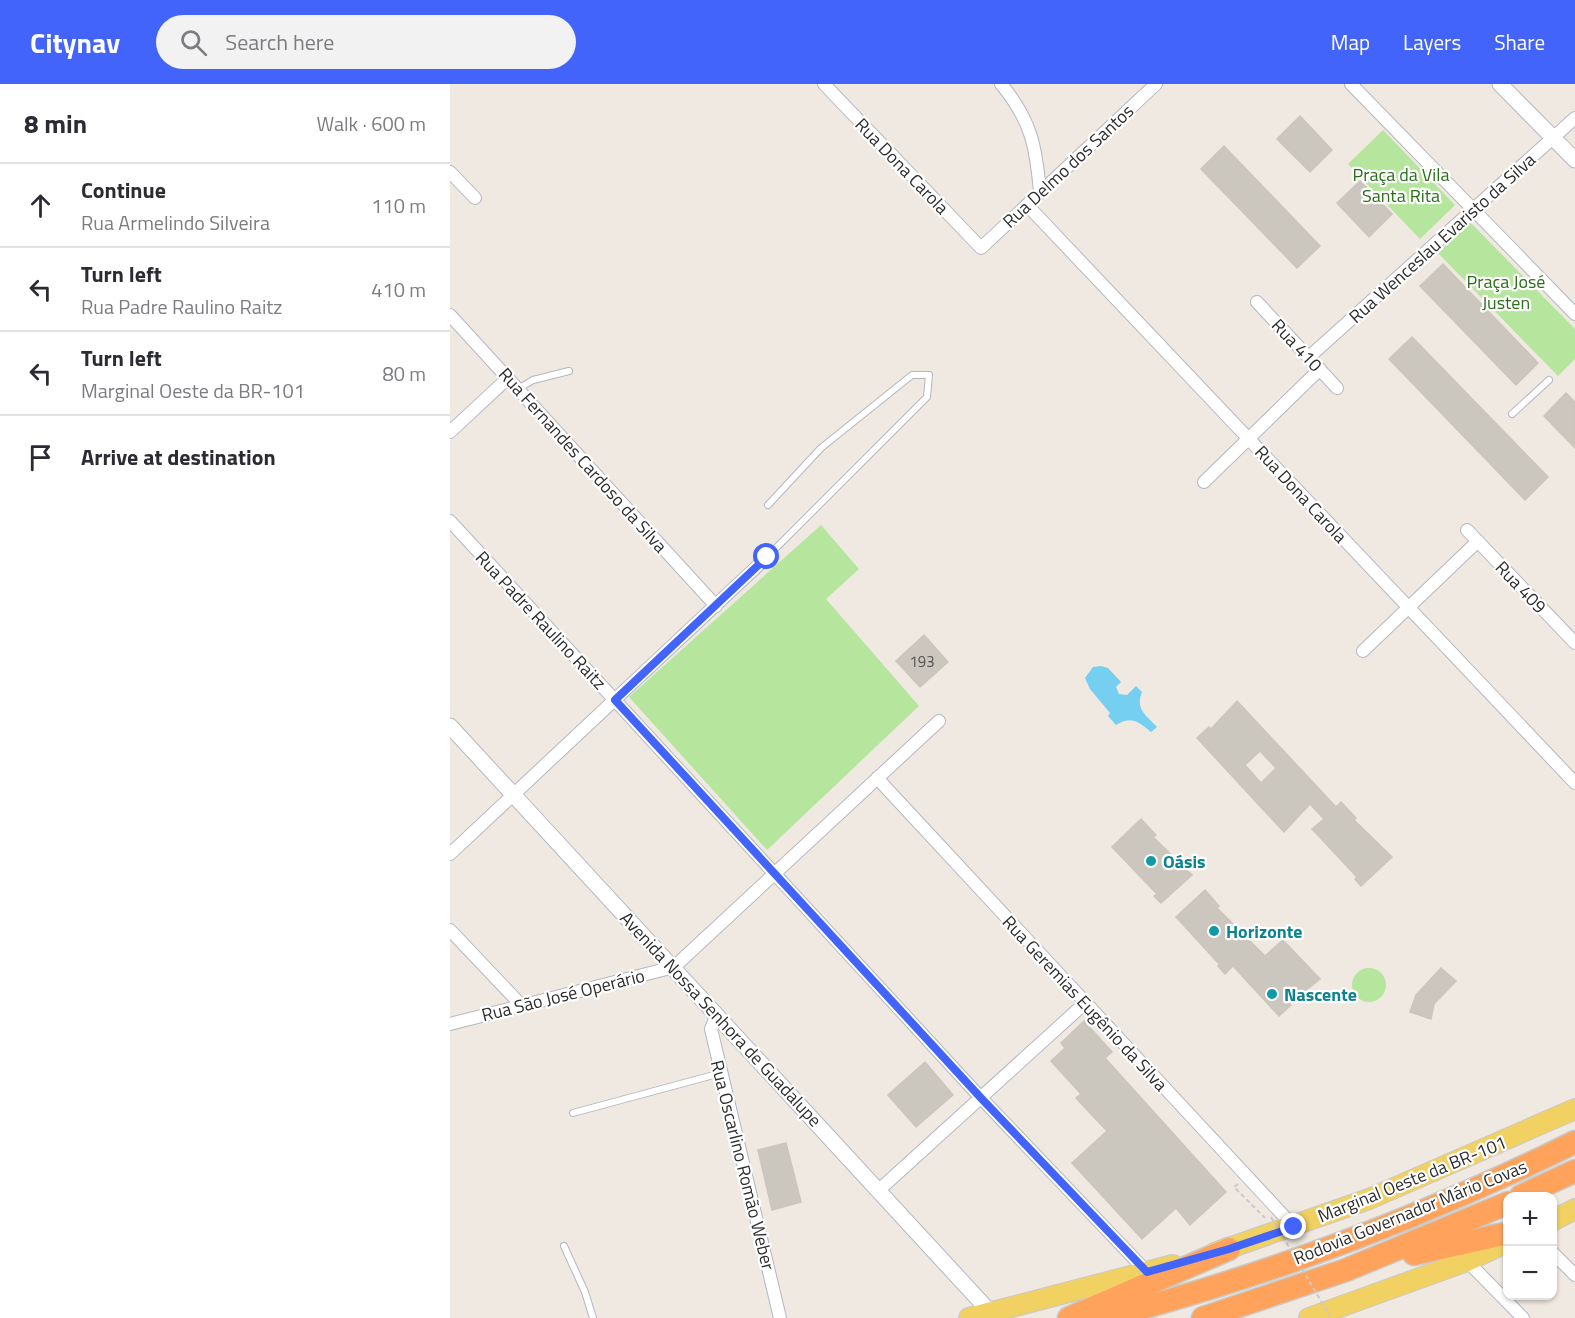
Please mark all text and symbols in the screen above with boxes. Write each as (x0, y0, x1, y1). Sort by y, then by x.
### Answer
search box (156, 15, 576, 69)
text: Citynav (30, 21, 120, 64)
text: Search here (225, 25, 334, 59)
icon: search (177, 26, 210, 59)
text: Map (1331, 26, 1370, 58)
text: Layers (1403, 26, 1461, 58)
text: Share (1494, 26, 1545, 58)
street label: Rua Delmo dos Santos (996, 98, 1140, 234)
text: 8 min (24, 104, 87, 143)
text: Walk · 600 m (317, 108, 426, 139)
street label: Rua Dona Carola (849, 112, 955, 220)
street label: Rua Wenceslau Evaristo da Silva (1343, 147, 1541, 329)
park label: Praça da Vila Santa Rita (1353, 161, 1449, 209)
text: Continue (81, 173, 166, 207)
icon: ahead (24, 189, 57, 222)
text: 110 m (371, 190, 426, 221)
text: Rua Armelindo Silveira (81, 207, 270, 238)
text: Turn left (81, 257, 162, 291)
park label: Praça José Justen (1467, 268, 1545, 316)
icon: left (24, 273, 57, 306)
text: 410 m (371, 274, 426, 305)
text: Rua Padre Raulino Raitz (81, 291, 282, 322)
street label: Rua 410 (1265, 312, 1329, 378)
text: Turn left (81, 341, 162, 375)
icon: left (24, 357, 57, 390)
text: 80 m (382, 358, 426, 389)
street label: Rua Fernandes Cardoso da Silva (492, 361, 674, 559)
text: Marginal Oeste da BR-101 (81, 375, 305, 406)
street label: Rua Dona Carola (1249, 439, 1353, 549)
text: Arrive at destination (81, 440, 276, 474)
icon: arrive (24, 441, 57, 474)
route start (753, 543, 779, 569)
street label: Rua Padre Raulino Raitz (469, 545, 613, 695)
street label: Rua 409 (1489, 555, 1553, 619)
house number: 193 (909, 650, 935, 673)
place label: Oásis (1163, 848, 1206, 875)
marker: Oásis (1144, 854, 1158, 868)
street label: Avenida Nossa Senhora de Guadalupe (614, 905, 828, 1133)
street label: Rua Geremias Eugênio da Silva (996, 909, 1174, 1097)
place label: Horizonte (1226, 918, 1302, 945)
marker: Horizonte (1207, 924, 1221, 938)
street label: Rua São José Operário (479, 962, 647, 1028)
place label: Nascente (1284, 981, 1357, 1008)
marker: Nascente (1265, 987, 1279, 1001)
street label: Rua Oscarlino Romão Weber (704, 1057, 782, 1273)
street label: Marginal Oeste da BR-101 (1313, 1129, 1511, 1229)
street label: Rodovia Governador Mário Covas (1289, 1153, 1531, 1271)
map controls (1503, 1192, 1557, 1300)
button: + (1503, 1192, 1557, 1246)
route end (1280, 1213, 1306, 1239)
button: − (1503, 1246, 1557, 1300)

